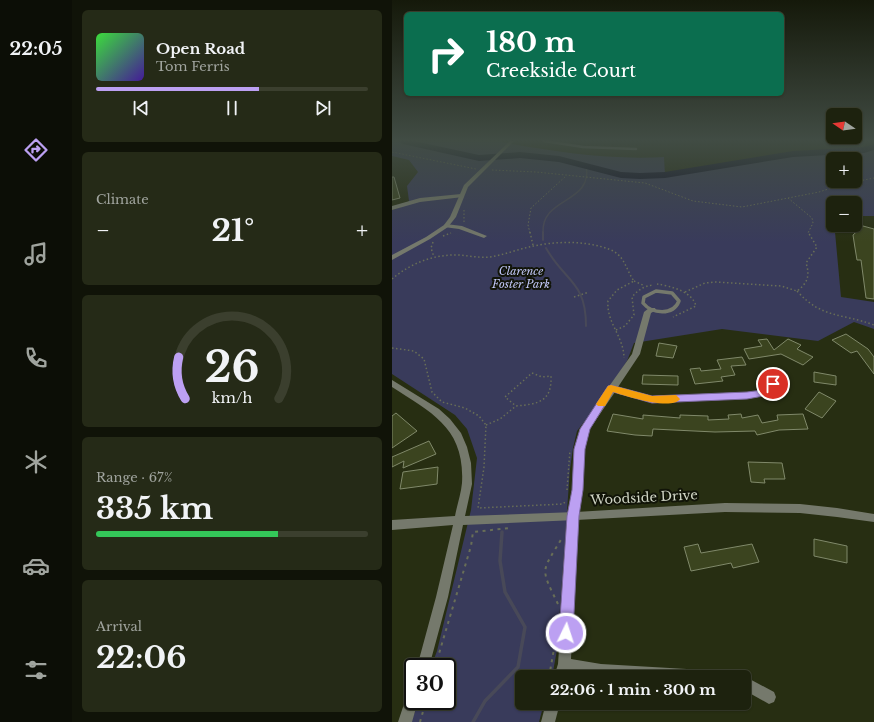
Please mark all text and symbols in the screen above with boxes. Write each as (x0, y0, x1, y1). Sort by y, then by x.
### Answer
text: 180 m (486, 25, 576, 60)
icon: right (420, 28, 472, 80)
text: 22:05 (10, 38, 62, 60)
text: Open Road (156, 39, 245, 58)
text: Tom Ferris (156, 58, 230, 75)
text: Creekside Court (486, 60, 636, 82)
icon: previous (130, 97, 152, 119)
icon: pause (221, 97, 243, 119)
icon: next (312, 97, 334, 119)
north arrow (826, 108, 862, 144)
map controls (826, 108, 862, 232)
icon: directions (22, 136, 50, 164)
button: + (826, 152, 862, 188)
text: Climate (96, 191, 149, 208)
button: − (826, 196, 862, 232)
text: 21° (212, 212, 254, 249)
text: − (96, 217, 110, 244)
text: + (356, 217, 368, 244)
icon: music (22, 240, 50, 268)
park label: Clarence Foster Park (491, 264, 550, 291)
text: 26 (204, 342, 260, 393)
icon: phone (22, 344, 50, 372)
pin (756, 367, 790, 401)
icon: arrive (762, 373, 784, 395)
text: km/h (212, 389, 252, 407)
icon: climate (22, 448, 50, 476)
text: Range · 67% (96, 469, 172, 486)
street label: Woodside Drive (589, 486, 698, 509)
text: 335 km (96, 490, 213, 527)
icon: car (22, 552, 50, 580)
position arrow (545, 612, 587, 654)
text: Arrival (96, 618, 142, 635)
text: 22:06 (96, 639, 186, 676)
icon: filters (22, 656, 50, 684)
speed limit sign: 30 (404, 658, 456, 710)
text: 22:06 · 1 min · 300 m (550, 680, 716, 699)

